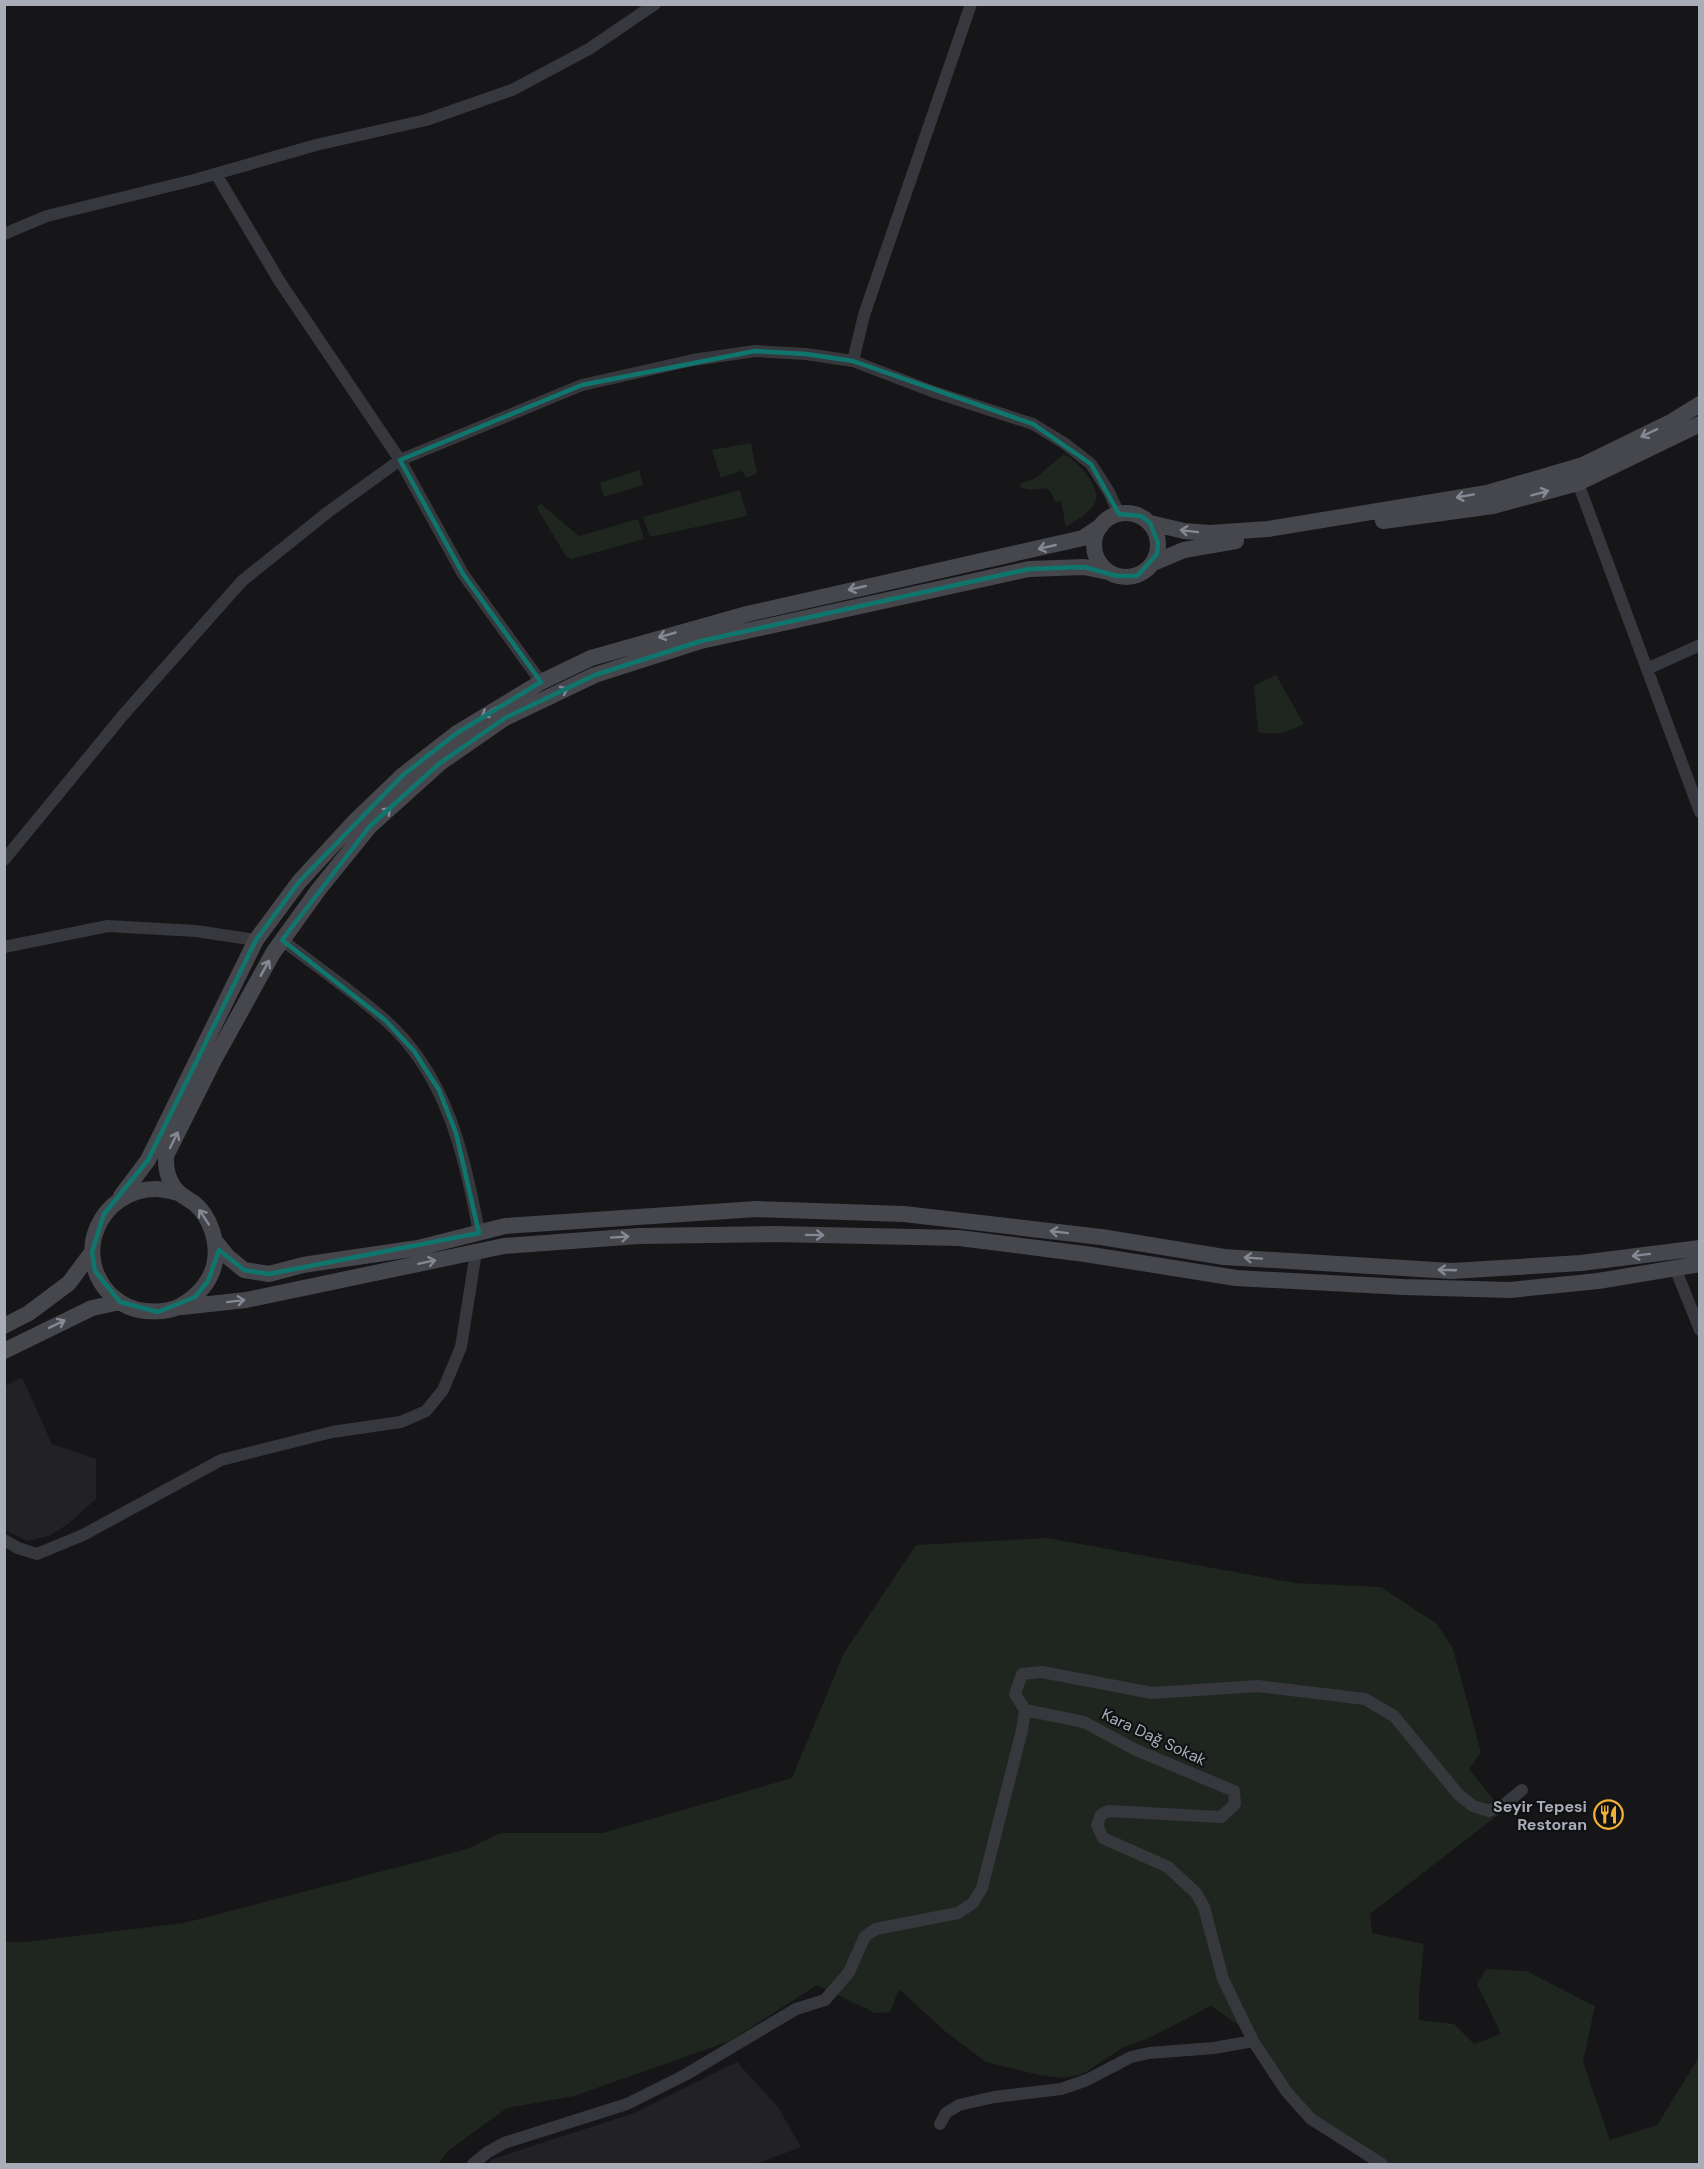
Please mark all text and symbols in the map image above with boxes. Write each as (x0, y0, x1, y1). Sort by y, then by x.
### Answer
one-way arrow (1640, 427, 1658, 439)
one-way arrow (1530, 487, 1549, 498)
one-way arrow (1456, 491, 1476, 502)
one-way arrow (1180, 525, 1200, 536)
one-way arrow (1038, 541, 1057, 553)
one-way arrow (847, 583, 866, 595)
one-way arrow (658, 630, 677, 641)
one-way arrow (551, 685, 569, 697)
one-way arrow (481, 706, 498, 719)
one-way arrow (376, 807, 391, 821)
one-way arrow (260, 959, 271, 977)
one-way arrow (169, 1132, 180, 1150)
one-way arrow (198, 1208, 211, 1225)
one-way arrow (1050, 1226, 1070, 1237)
one-way arrow (804, 1229, 824, 1240)
one-way arrow (609, 1232, 629, 1243)
one-way arrow (1632, 1250, 1652, 1261)
one-way arrow (1243, 1253, 1263, 1264)
one-way arrow (417, 1256, 436, 1267)
one-way arrow (1438, 1265, 1458, 1276)
one-way arrow (225, 1295, 245, 1306)
one-way arrow (47, 1318, 65, 1330)
street label: Kara Dağ Sokak (1098, 1704, 1210, 1770)
place label: Seyir Tepesi Restoran (1493, 1796, 1587, 1835)
restaurant icon: Seyir Tepesi Restoran (1592, 1799, 1624, 1831)

